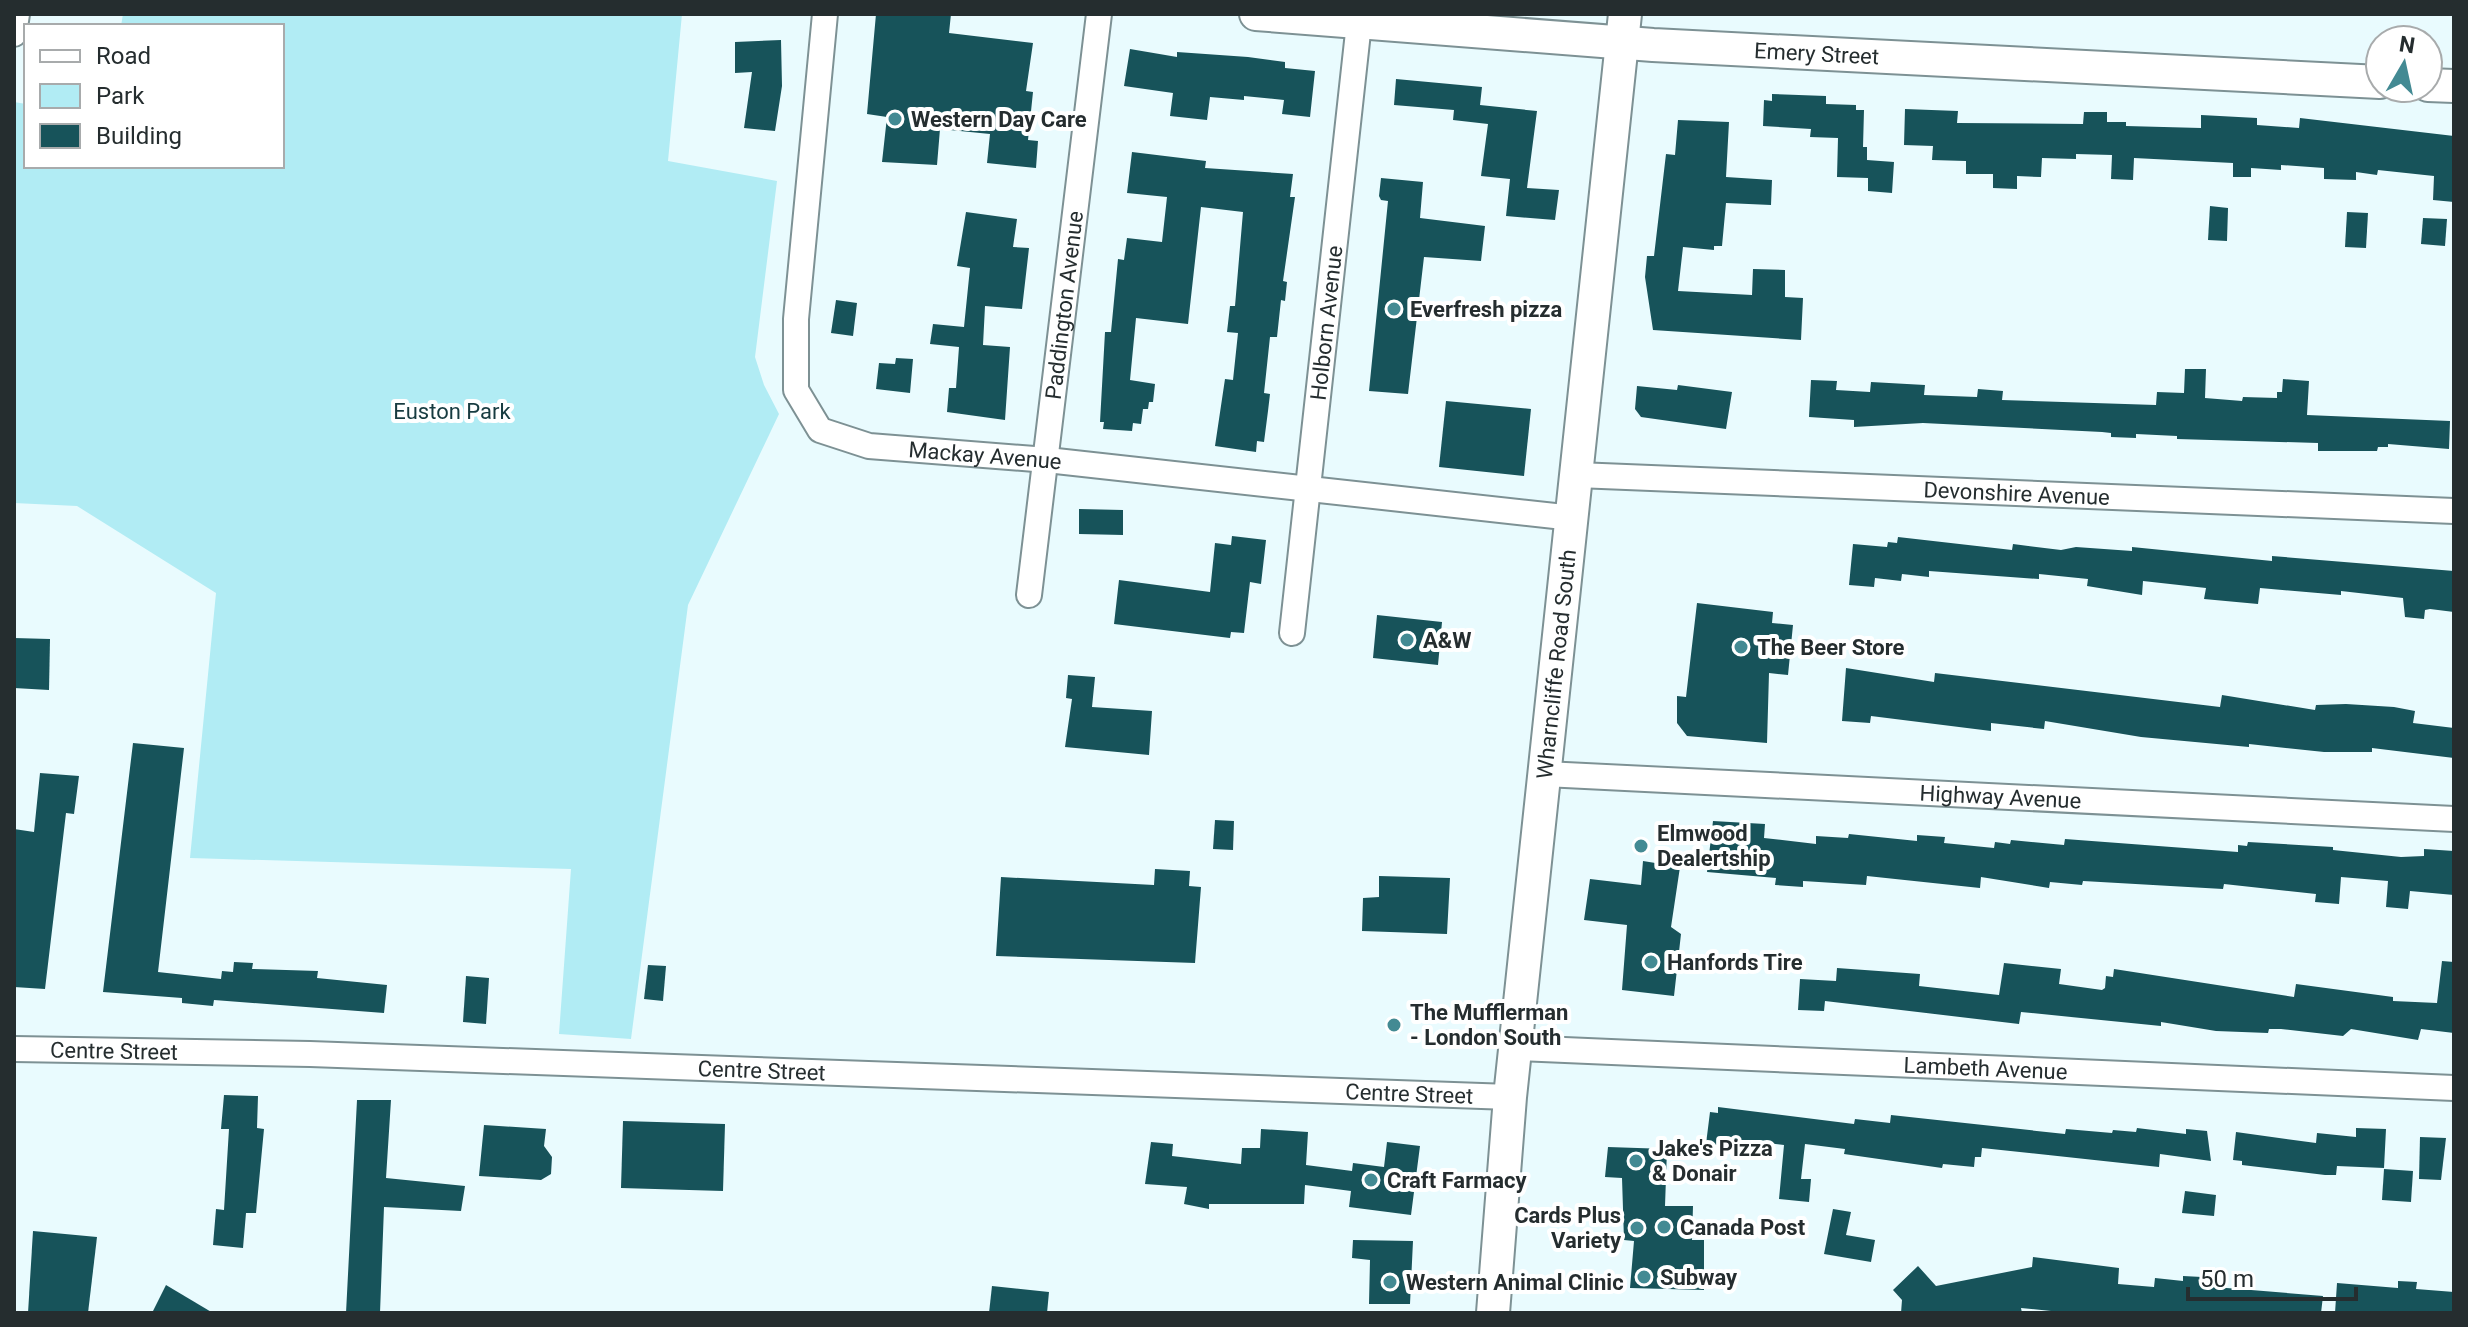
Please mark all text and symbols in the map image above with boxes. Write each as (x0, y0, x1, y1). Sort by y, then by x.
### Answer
legend (24, 24, 284, 168)
north arrow (2364, 24, 2444, 104)
text: N (2397, 31, 2417, 58)
street label: Emery Street (1753, 38, 1880, 69)
text: Road (96, 42, 151, 70)
text: Park (96, 82, 145, 110)
place label: Western Day Care (911, 107, 1087, 132)
marker: Western Day Care (886, 110, 904, 128)
text: Building (96, 122, 182, 150)
street label: Paddington Avenue (1041, 210, 1088, 401)
street label: Holborn Avenue (1306, 244, 1347, 402)
place label: Everfresh pizza (1410, 297, 1563, 322)
marker: Everfresh pizza (1385, 300, 1403, 318)
park label: Euston Park (393, 399, 511, 424)
street label: Mackay Avenue (908, 437, 1063, 475)
street label: Devonshire Avenue (1923, 477, 2110, 510)
street label: Wharncliffe Road South (1532, 548, 1581, 780)
place label: A&W (1423, 628, 1472, 653)
marker: A&W (1398, 631, 1416, 649)
place label: The Beer Store (1757, 635, 1905, 660)
marker: The Beer Store (1732, 638, 1750, 656)
street label: Highway Avenue (1919, 781, 2082, 814)
place label: Elmwood Dealertship (1657, 821, 1771, 871)
marker: Elmwood Dealertship (1632, 837, 1650, 855)
place label: Hanfords Tire (1667, 950, 1803, 975)
marker: Hanfords Tire (1642, 953, 1660, 971)
place label: The Mufflerman - London South (1410, 1000, 1568, 1050)
marker: The Mufflerman - London South (1385, 1016, 1403, 1034)
street label: Centre Street (50, 1038, 178, 1065)
street label: Lambeth Avenue (1903, 1053, 2068, 1085)
street label: Centre Street (697, 1056, 826, 1085)
street label: Centre Street (1345, 1079, 1474, 1109)
place label: Jake's Pizza & Donair (1652, 1136, 1773, 1186)
marker: Jake's Pizza & Donair (1627, 1152, 1645, 1170)
place label: Craft Farmacy (1387, 1168, 1527, 1193)
marker: Craft Farmacy (1362, 1171, 1380, 1189)
place label: Cards Plus Variety (1514, 1203, 1622, 1253)
place label: Canada Post (1680, 1215, 1806, 1240)
marker: Canada Post (1655, 1218, 1673, 1236)
marker: Cards Plus Variety (1628, 1219, 1646, 1237)
scale bar (2188, 1251, 2356, 1301)
place label: Subway (1660, 1265, 1738, 1290)
text: 50 m (2200, 1265, 2254, 1293)
marker: Subway (1635, 1268, 1653, 1286)
place label: Western Animal Clinic (1406, 1270, 1624, 1295)
marker: Western Animal Clinic (1381, 1273, 1399, 1291)

